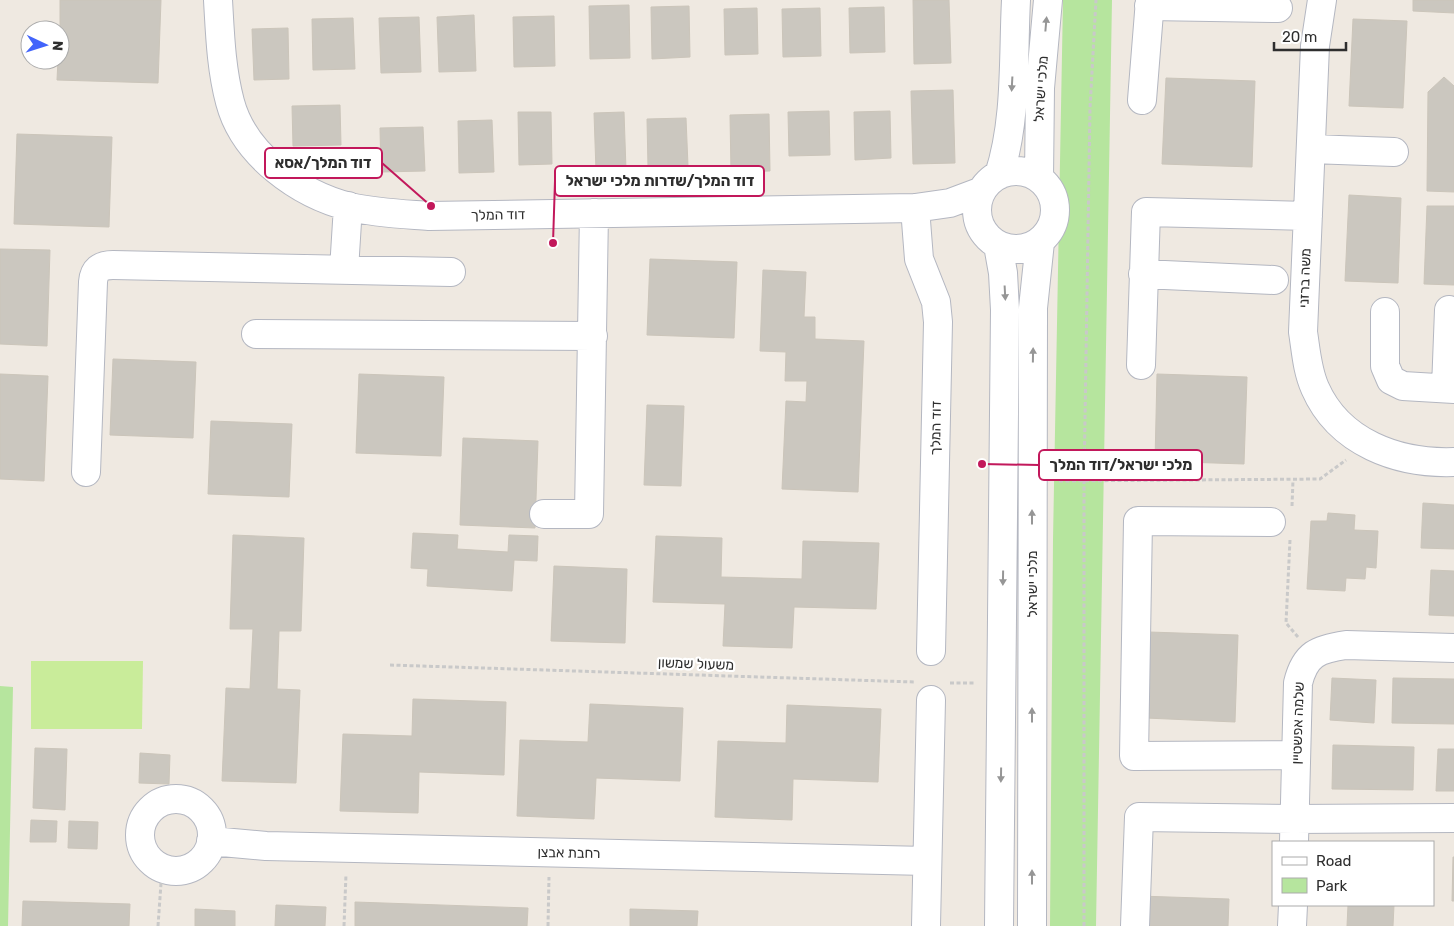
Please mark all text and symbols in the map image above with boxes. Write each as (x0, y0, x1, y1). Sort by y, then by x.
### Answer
one-way arrow (1042, 16, 1050, 32)
north arrow (20, 20, 70, 70)
scale bar (1274, 20, 1346, 52)
text: 20 m (1282, 28, 1317, 46)
text: N (49, 40, 66, 51)
street label: מלכי ישראל (1030, 55, 1052, 123)
one-way arrow (1008, 76, 1016, 92)
callout: דוד המלך/אסא (265, 148, 382, 178)
text: דוד המלך/אסא (275, 154, 371, 172)
callout: דוד המלך/שדרות מלכי ישראל (555, 166, 764, 196)
text: דוד המלך/שדרות מלכי ישראל (566, 172, 754, 190)
street label: דוד המלך (470, 206, 526, 224)
street label: משה ברזני (1295, 248, 1315, 308)
one-way arrow (1001, 285, 1009, 301)
one-way arrow (1029, 347, 1037, 363)
street label: דוד המלך (927, 400, 945, 456)
callout: מלכי ישראל/דוד המלך (1039, 450, 1202, 480)
text: מלכי ישראל/דוד המלך (1050, 456, 1192, 474)
one-way arrow (1028, 509, 1036, 525)
street label: מלכי ישראל (1024, 551, 1041, 617)
one-way arrow (998, 570, 1006, 586)
street label: משעול שמשון (658, 654, 734, 674)
street label: שלמה אפשטיין (1288, 681, 1308, 765)
one-way arrow (1028, 707, 1036, 723)
one-way arrow (996, 768, 1004, 784)
legend (1272, 841, 1434, 906)
street label: רחבת אבצן (537, 844, 601, 862)
text: Road (1316, 852, 1352, 870)
one-way arrow (1028, 869, 1036, 885)
text: Park (1316, 877, 1347, 895)

